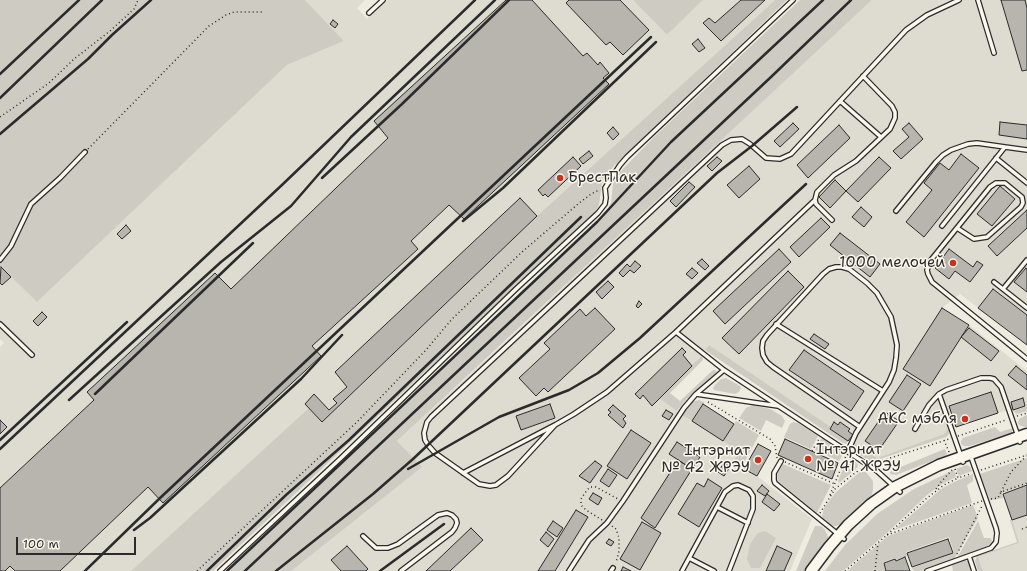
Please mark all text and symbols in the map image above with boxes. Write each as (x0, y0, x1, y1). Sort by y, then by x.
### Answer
place label: БрестПак (568, 169, 636, 187)
marker: БрестПак (555, 173, 565, 183)
place label: 1000 мелочей (839, 254, 945, 272)
marker: 1000 мелочей (948, 258, 958, 268)
place label: АКС мэбля (877, 410, 957, 428)
marker: АКС мэбля (960, 414, 970, 424)
place label: Інтэрнат № 41 ЖРЭУ (816, 441, 901, 476)
place label: Інтэрнат № 42 ЖРЭУ (661, 442, 750, 477)
marker: Інтэрнат № 41 ЖРЭУ (803, 454, 813, 464)
marker: Інтэрнат № 42 ЖРЭУ (753, 455, 763, 465)
scale bar (18, 529, 138, 555)
text: 100 m (23, 536, 59, 552)

